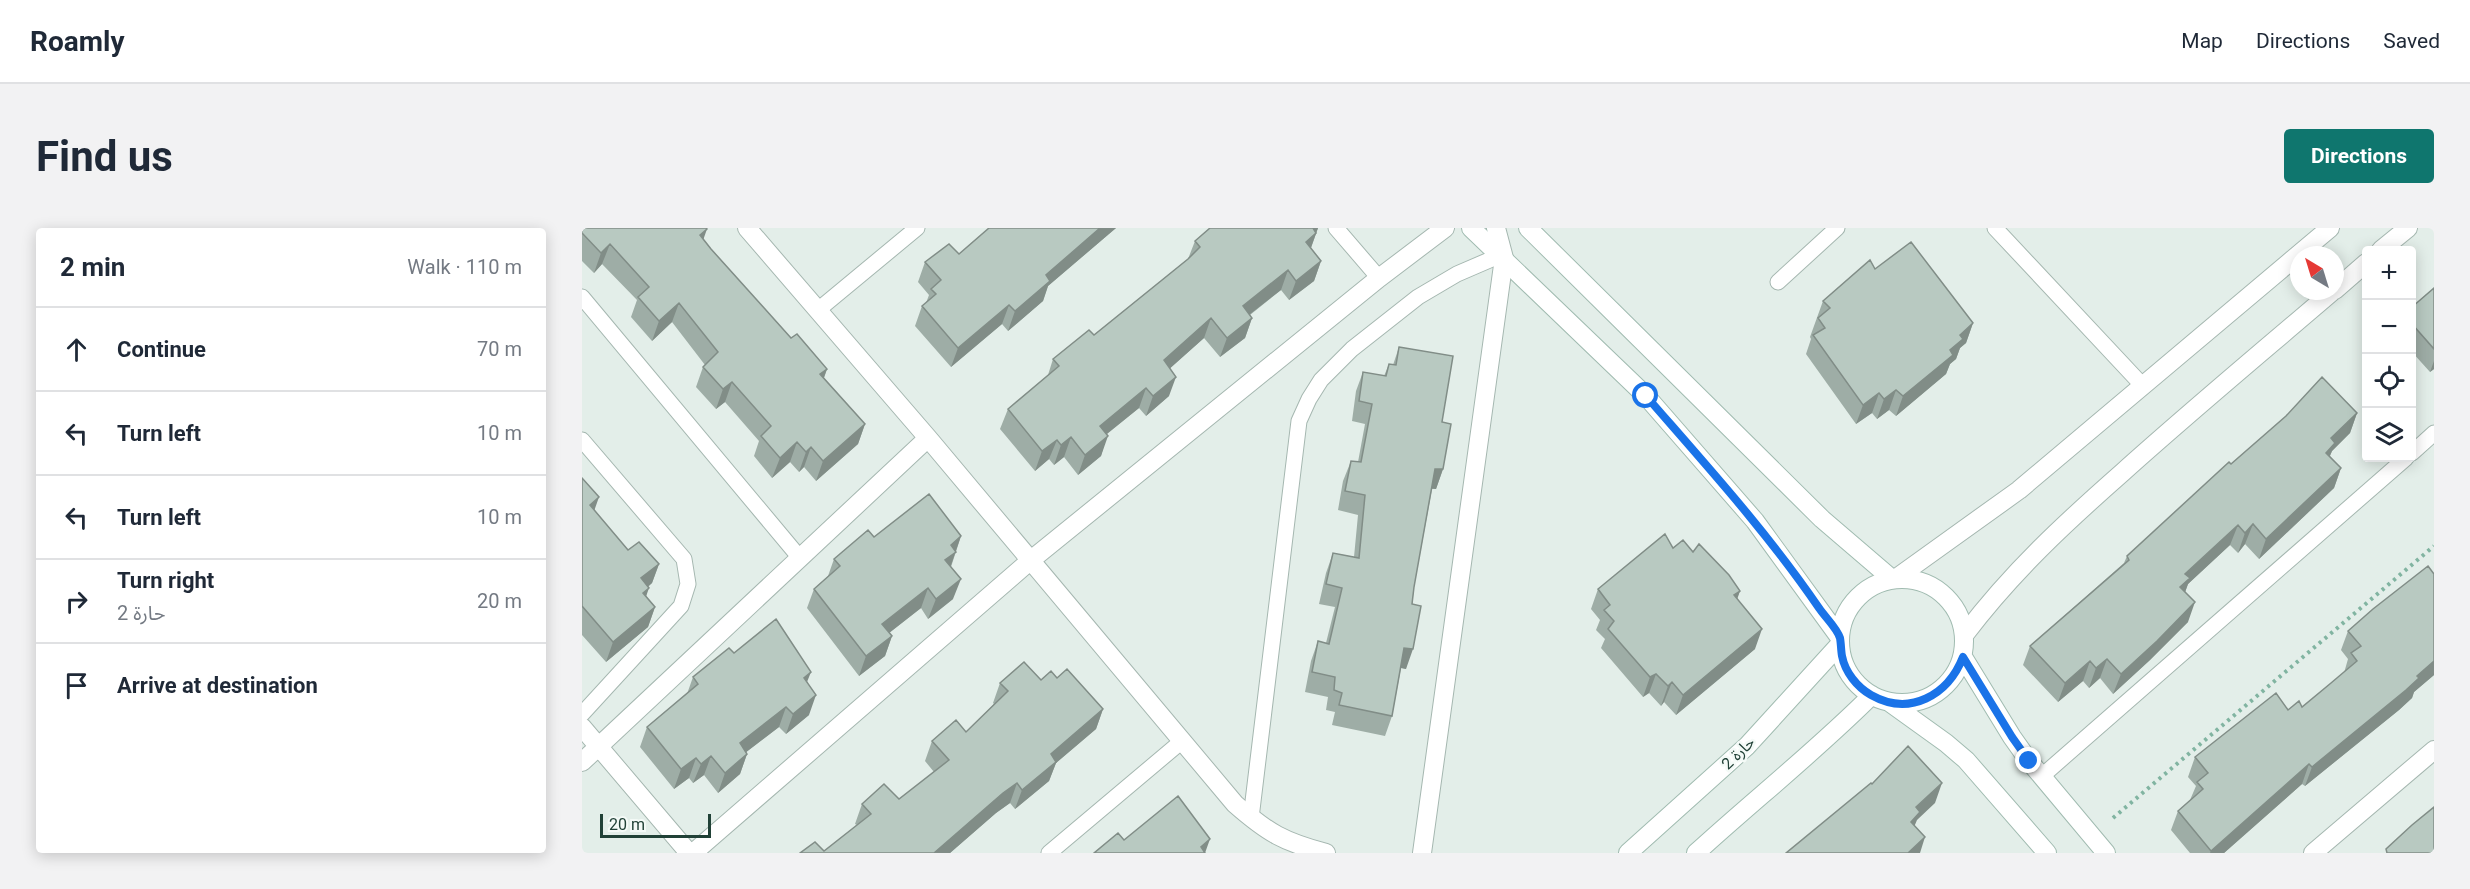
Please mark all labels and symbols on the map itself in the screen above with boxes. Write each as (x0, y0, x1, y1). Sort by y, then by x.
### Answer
north arrow (2290, 246, 2344, 300)
route start (1632, 382, 1658, 408)
street label: حارة 2 (1717, 733, 1759, 773)
route end (2015, 747, 2041, 773)
scale bar (600, 811, 711, 838)

